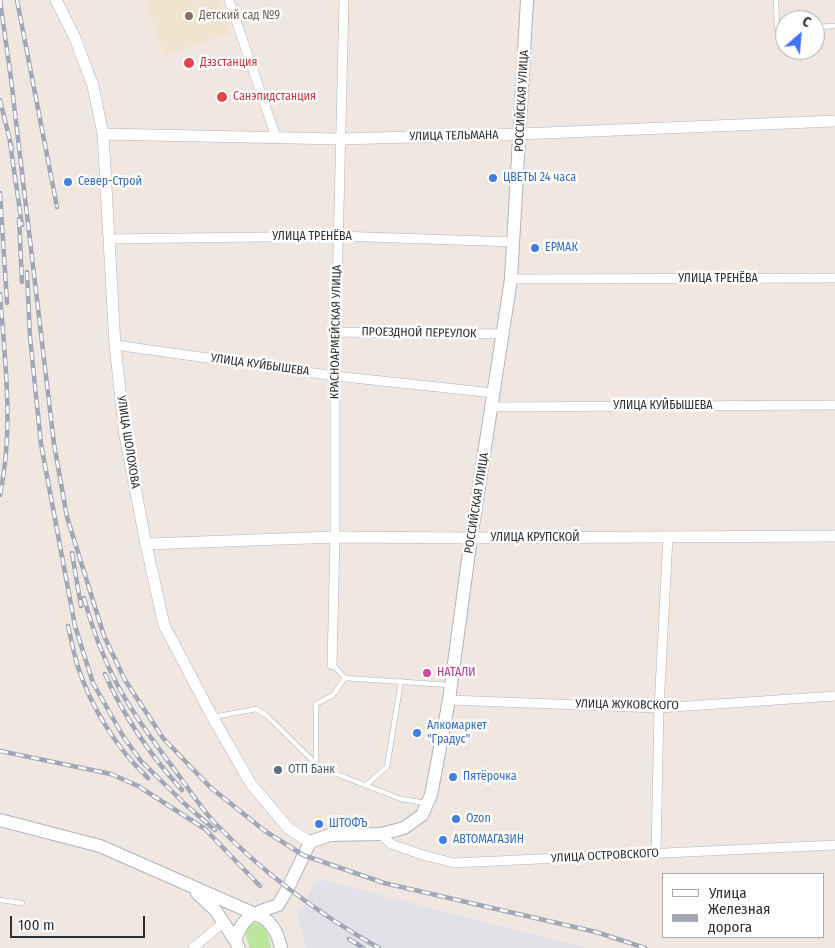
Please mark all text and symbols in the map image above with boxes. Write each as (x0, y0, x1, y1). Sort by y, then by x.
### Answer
place label: Детский сад №9 (199, 9, 280, 23)
marker: Детский сад №9 (183, 10, 195, 22)
north arrow (775, 10, 825, 60)
text: С (799, 13, 814, 31)
street label: РОССИЙСКАЯ УЛИЦА (512, 50, 532, 152)
marker: Дэзстанция (182, 56, 196, 70)
place label: Дэзстанция (200, 56, 258, 70)
marker: Санэпидстанция (215, 90, 229, 104)
place label: Санэпидстанция (233, 90, 316, 104)
street label: УЛИЦА ТЕЛЬМАНА (409, 128, 499, 144)
place label: ЦВЕТЫ 24 часа (503, 171, 576, 185)
marker: ЦВЕТЫ 24 часа (487, 172, 499, 184)
place label: Север-Строй (78, 175, 142, 189)
marker: Север-Строй (62, 176, 74, 188)
street label: УЛИЦА ТРЕНЁВА (272, 230, 352, 244)
place label: ЕРМАК (545, 241, 578, 255)
marker: ЕРМАК (529, 242, 541, 254)
street label: КРАСНОАРМЕЙСКАЯ УЛИЦА (328, 265, 344, 399)
street label: УЛИЦА ТРЕНЁВА (678, 272, 758, 286)
street label: ПРОЕЗДНОЙ ПЕРЕУЛОК (361, 325, 477, 341)
street label: УЛИЦА КУЙБЫШЕВА (210, 351, 310, 379)
street label: УЛИЦА ШОЛОХОВА (114, 394, 142, 490)
street label: УЛИЦА КУЙБЫШЕВА (613, 399, 713, 413)
street label: РОССИЙСКАЯ УЛИЦА (462, 451, 492, 555)
street label: УЛИЦА КРУПСКОЙ (491, 531, 579, 545)
place label: НАТАЛИ (437, 666, 476, 680)
marker: НАТАЛИ (421, 667, 433, 679)
street label: УЛИЦА ЖУКОВСКОГО (575, 697, 679, 713)
place label: Алкомаркет "Градус" (427, 719, 487, 747)
marker: Алкомаркет "Градус" (411, 727, 423, 739)
place label: ОТП Банк (288, 763, 335, 777)
marker: ОТП Банк (272, 764, 284, 776)
place label: Пятёрочка (463, 770, 517, 784)
marker: Пятёрочка (447, 771, 459, 783)
place label: Ozon (466, 812, 491, 826)
marker: Ozon (450, 813, 462, 825)
place label: ШТОФЪ (329, 817, 367, 831)
marker: ШТОФЪ (313, 818, 325, 830)
place label: АВТОМАГАЗИН (453, 833, 524, 847)
marker: АВТОМАГАЗИН (437, 834, 449, 846)
street label: УЛИЦА ОСТРОВСКОГО (551, 846, 659, 866)
legend (662, 873, 825, 938)
text: Улица (709, 884, 747, 902)
text: Железная дорога (708, 900, 770, 936)
scale bar (12, 906, 148, 938)
text: 100 m (18, 916, 55, 934)

